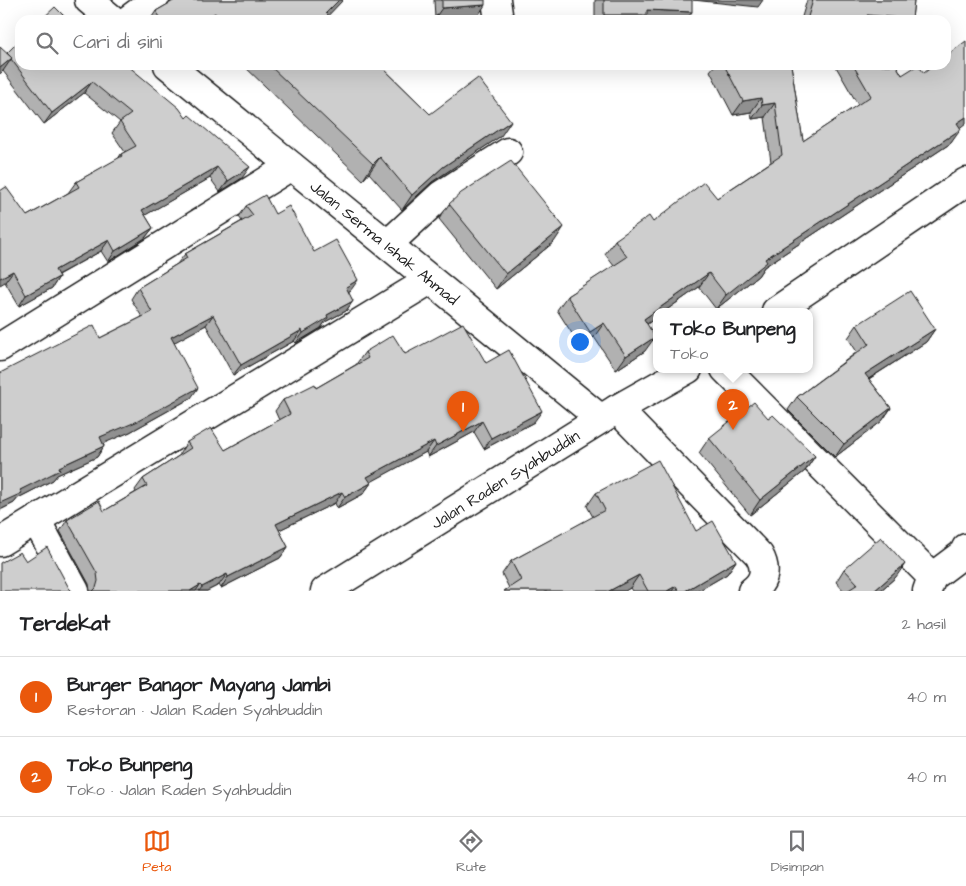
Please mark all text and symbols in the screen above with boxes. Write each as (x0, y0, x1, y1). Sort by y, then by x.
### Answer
search box (15, 15, 951, 70)
icon: search (33, 29, 61, 57)
text: Cari di sini (73, 29, 162, 56)
street label: Jalan Serma Ishak Ahmad (305, 176, 463, 310)
popup (653, 308, 813, 373)
text: Toko Bunpeng (670, 316, 796, 343)
your location (567, 329, 593, 355)
text: Toko (670, 343, 708, 365)
pin: 2 (717, 389, 749, 430)
pin: 1 (447, 391, 479, 432)
street label: Jalan Raden Syahbuddin (427, 425, 584, 534)
text: Terdekat (20, 609, 110, 638)
text: 2 hasil (901, 613, 946, 635)
text: Burger Bangor Mayang Jambi (67, 672, 331, 699)
text: 1 (35, 686, 37, 708)
text: 40 m (906, 686, 946, 708)
text: Restoran · Jalan Raden Syahbuddin (67, 699, 322, 721)
text: Toko Bunpeng (67, 752, 192, 779)
text: 2 (31, 766, 41, 788)
text: 40 m (906, 766, 946, 788)
text: Toko · Jalan Raden Syahbuddin (67, 779, 291, 801)
tab: Peta (142, 827, 172, 877)
tab: Rute (456, 827, 486, 877)
tab: Disimpan (771, 827, 824, 877)

